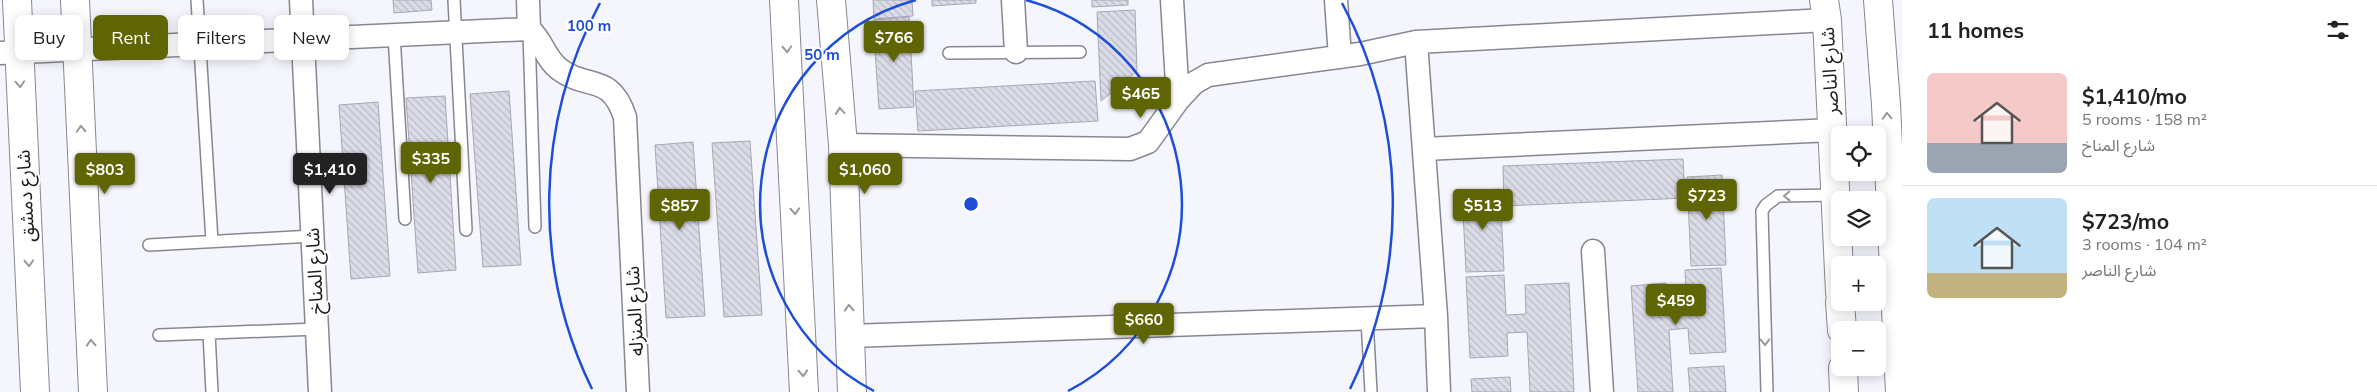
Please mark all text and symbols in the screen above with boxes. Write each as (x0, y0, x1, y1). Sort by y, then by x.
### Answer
chip: Buy (15, 15, 83, 60)
chip: Rent (93, 15, 168, 60)
chip: Filters (178, 15, 264, 60)
chip: New (274, 15, 349, 60)
text: 100 m (567, 16, 611, 35)
icon: filters (2324, 16, 2352, 44)
text: 11 homes (1927, 17, 2024, 43)
pin: $766 (864, 20, 924, 63)
street label: شارع الناصر (1815, 26, 1845, 117)
text: $766 (875, 27, 913, 47)
one-way arrow (781, 45, 792, 53)
text: 50 m (804, 45, 840, 64)
pin: $465 (1111, 76, 1171, 119)
one-way arrow (15, 80, 25, 88)
text: $465 (1122, 83, 1160, 103)
text: $1,410/mo (2082, 83, 2187, 109)
icon: home (1967, 93, 2027, 153)
one-way arrow (834, 107, 845, 115)
text: 5 rooms · 158 m² (2082, 109, 2207, 129)
one-way arrow (1881, 112, 1892, 120)
one-way arrow (76, 124, 86, 132)
map controls (1831, 126, 1886, 376)
button: locate (1831, 126, 1886, 181)
text: شارع المناخ (2082, 135, 2155, 155)
pin: $335 (401, 142, 461, 184)
text: $335 (412, 148, 450, 168)
street label: شارع دمشق (11, 149, 41, 243)
pin: $803 (75, 152, 135, 195)
pin: $1,410 (289, 152, 371, 195)
pin: $1,060 (824, 152, 906, 195)
text: $803 (86, 159, 124, 179)
text: $1,410 (304, 159, 356, 179)
text: $1,060 (839, 159, 891, 179)
pin: $723 (1677, 178, 1737, 221)
text: $723 (1688, 185, 1726, 205)
pin: $857 (650, 188, 710, 231)
pin: $513 (1453, 188, 1513, 231)
one-way arrow (1783, 190, 1791, 201)
button: layers (1831, 191, 1886, 246)
text: $857 (661, 195, 699, 215)
centre of rings (962, 195, 980, 213)
text: $513 (1464, 195, 1502, 215)
one-way arrow (790, 208, 800, 215)
text: $723/mo (2082, 208, 2169, 234)
icon: home (1967, 218, 2027, 278)
street label: شارع المناخ (300, 227, 330, 315)
text: 3 rooms · 104 m² (2082, 234, 2207, 254)
button: + (1831, 256, 1886, 311)
one-way arrow (23, 260, 34, 268)
text: شارع الناصر (2082, 260, 2156, 280)
street label: شارع المنزله (620, 265, 650, 357)
pin: $459 (1646, 284, 1706, 326)
text: $459 (1657, 290, 1695, 310)
pin: $660 (1114, 302, 1174, 345)
one-way arrow (844, 304, 854, 312)
text: $660 (1125, 309, 1163, 329)
button: − (1831, 321, 1886, 376)
one-way arrow (1760, 338, 1771, 346)
one-way arrow (85, 339, 96, 347)
one-way arrow (798, 370, 809, 378)

